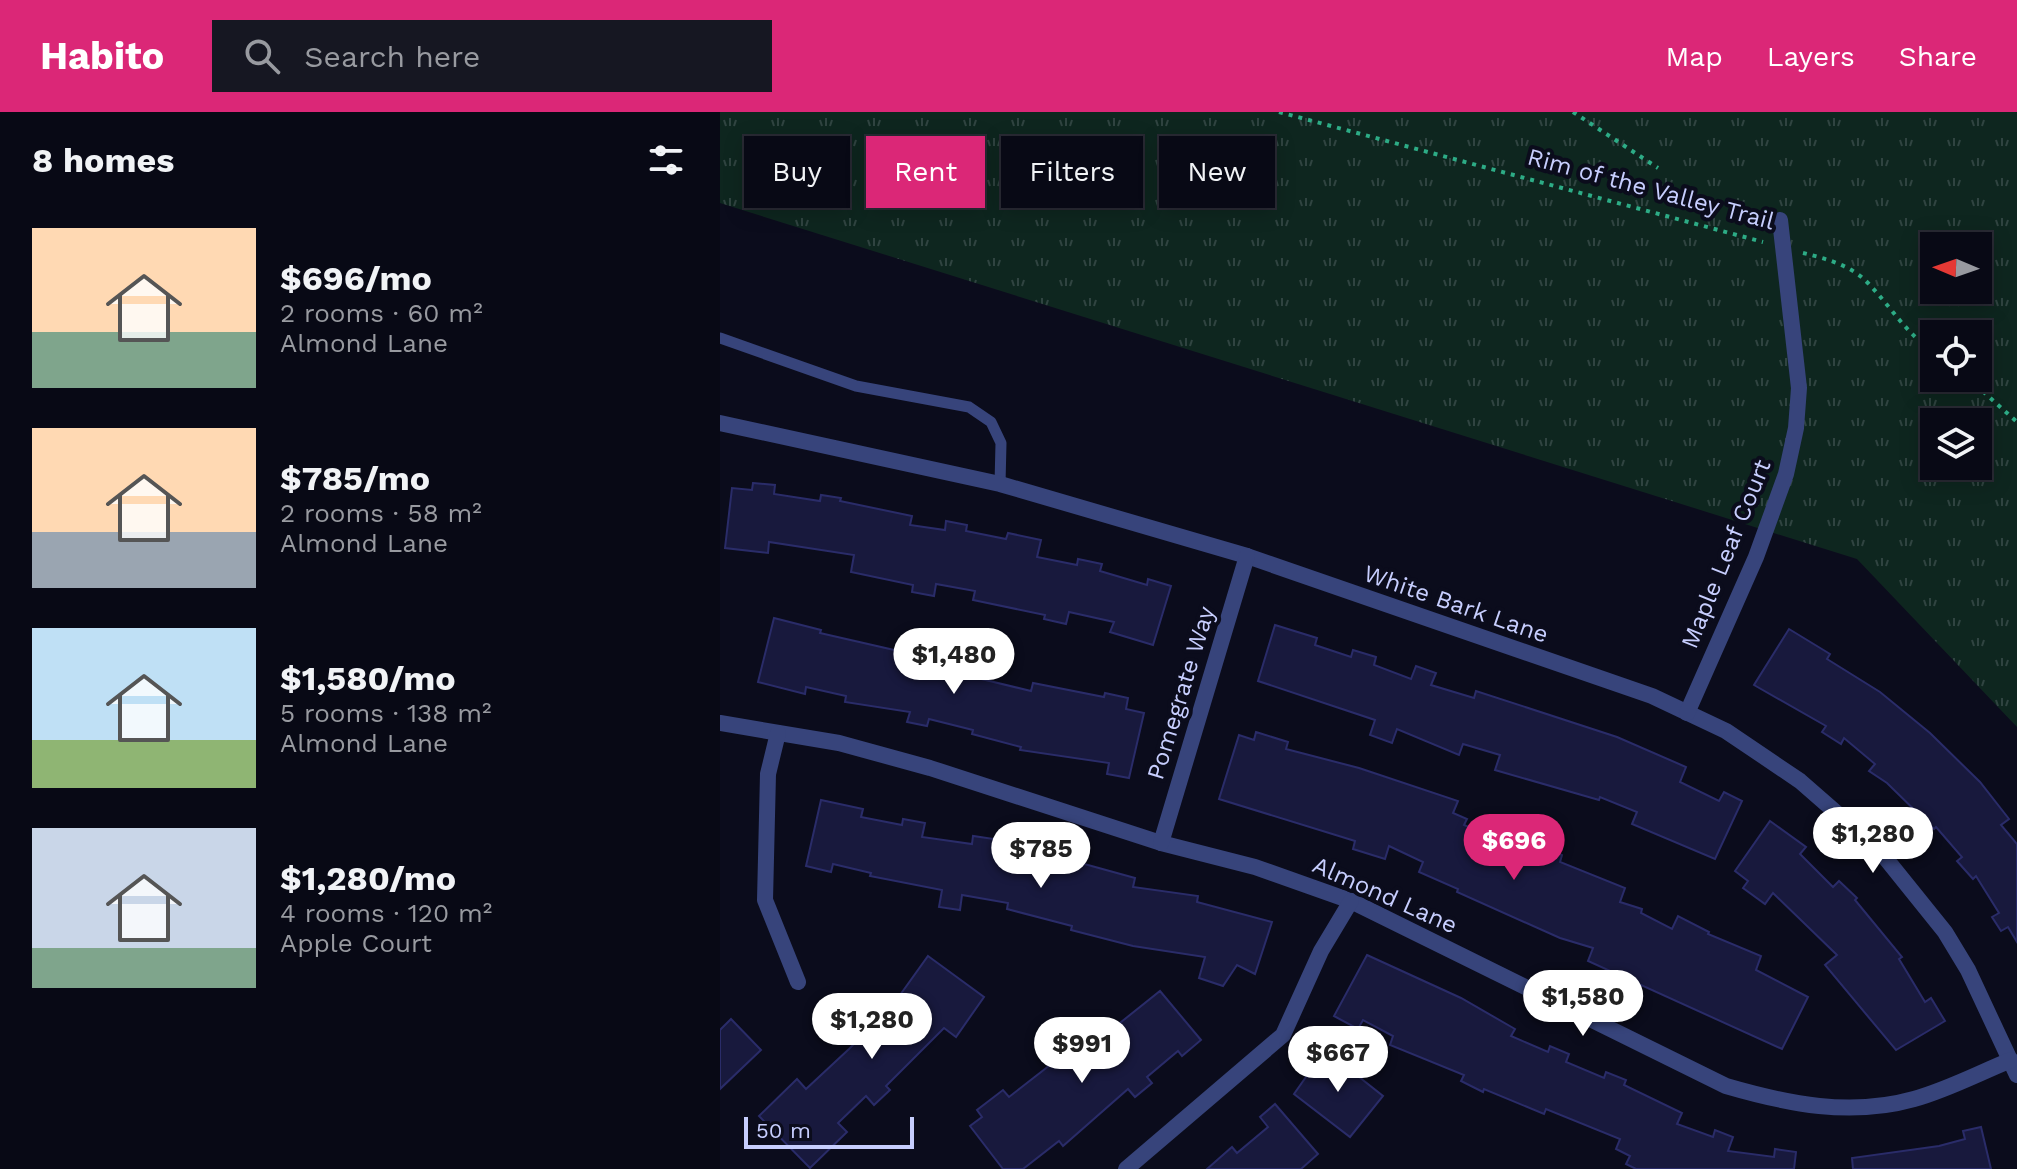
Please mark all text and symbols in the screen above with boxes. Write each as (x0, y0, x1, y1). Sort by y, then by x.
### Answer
search box (212, 20, 772, 92)
text: Habito (40, 34, 164, 78)
icon: search (240, 34, 284, 78)
text: Search here (304, 39, 480, 74)
text: Map (1666, 40, 1723, 73)
text: Layers (1767, 40, 1855, 73)
text: Share (1899, 40, 1977, 73)
chip: Buy (744, 136, 850, 208)
chip: Rent (866, 136, 985, 208)
chip: Filters (1001, 136, 1143, 208)
chip: New (1159, 136, 1275, 208)
icon: filters (644, 138, 688, 182)
text: 8 homes (32, 140, 174, 180)
street label: Rim of the Valley Trail (1525, 143, 1778, 236)
north arrow (1920, 232, 1992, 304)
map controls (1920, 232, 1992, 480)
text: $696/mo (280, 258, 432, 298)
icon: home (96, 260, 192, 356)
text: 2 rooms · 60 m² (280, 298, 483, 328)
button: locate (1920, 320, 1992, 392)
text: Almond Lane (280, 328, 448, 358)
button: layers (1920, 408, 1992, 480)
street label: Maple Leaf Court (1675, 456, 1777, 652)
text: $785/mo (280, 458, 430, 498)
icon: home (96, 460, 192, 556)
text: 2 rooms · 58 m² (280, 498, 482, 528)
text: Almond Lane (280, 528, 448, 558)
street label: White Bark Lane (1360, 559, 1552, 649)
street label: Pomegrate Way (1141, 602, 1221, 783)
pin: $1,480 (889, 628, 1019, 696)
text: $1,480 (911, 639, 997, 669)
text: $1,580/mo (280, 658, 456, 698)
icon: home (96, 660, 192, 756)
text: 5 rooms · 138 m² (280, 698, 491, 728)
text: Almond Lane (280, 728, 448, 758)
pin: $1,280 (1808, 807, 1938, 875)
pin: $696 (1467, 814, 1561, 882)
text: $1,280 (1831, 818, 1915, 848)
pin: $785 (994, 822, 1088, 890)
text: $696 (1482, 825, 1546, 855)
text: $785 (1009, 833, 1073, 863)
street label: Almond Lane (1308, 851, 1462, 939)
text: $1,280/mo (280, 858, 456, 898)
icon: home (96, 860, 192, 956)
text: 4 rooms · 120 m² (280, 898, 492, 928)
text: Apple Court (280, 928, 432, 958)
pin: $1,580 (1518, 970, 1648, 1038)
text: $1,580 (1541, 981, 1625, 1011)
pin: $1,280 (807, 993, 937, 1061)
text: $1,280 (830, 1004, 914, 1034)
pin: $991 (1035, 1017, 1129, 1085)
pin: $667 (1291, 1026, 1385, 1094)
text: $991 (1052, 1028, 1112, 1058)
text: $667 (1306, 1037, 1370, 1067)
scale bar (744, 1113, 914, 1149)
text: 50 m (756, 1118, 811, 1143)

